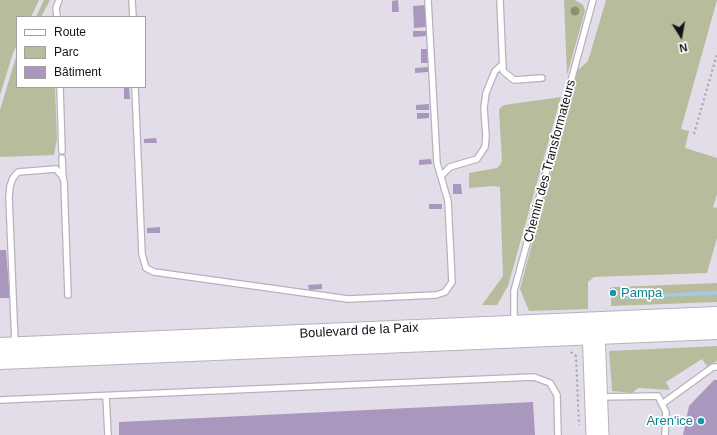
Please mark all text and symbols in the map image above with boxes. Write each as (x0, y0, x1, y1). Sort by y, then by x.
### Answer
legend (16, 16, 146, 88)
north arrow (661, 16, 701, 56)
text: Route (54, 25, 86, 39)
text: N (678, 41, 688, 54)
text: Parc (54, 45, 79, 59)
text: Bâtiment (54, 65, 101, 79)
street label: Chemin des Transformateurs (521, 78, 579, 244)
place label: Pampa (621, 285, 662, 301)
marker: Pampa (608, 288, 618, 298)
street label: Boulevard de la Paix (299, 320, 419, 342)
place label: Aren'ice (646, 413, 693, 429)
marker: Aren'ice (696, 416, 706, 426)

